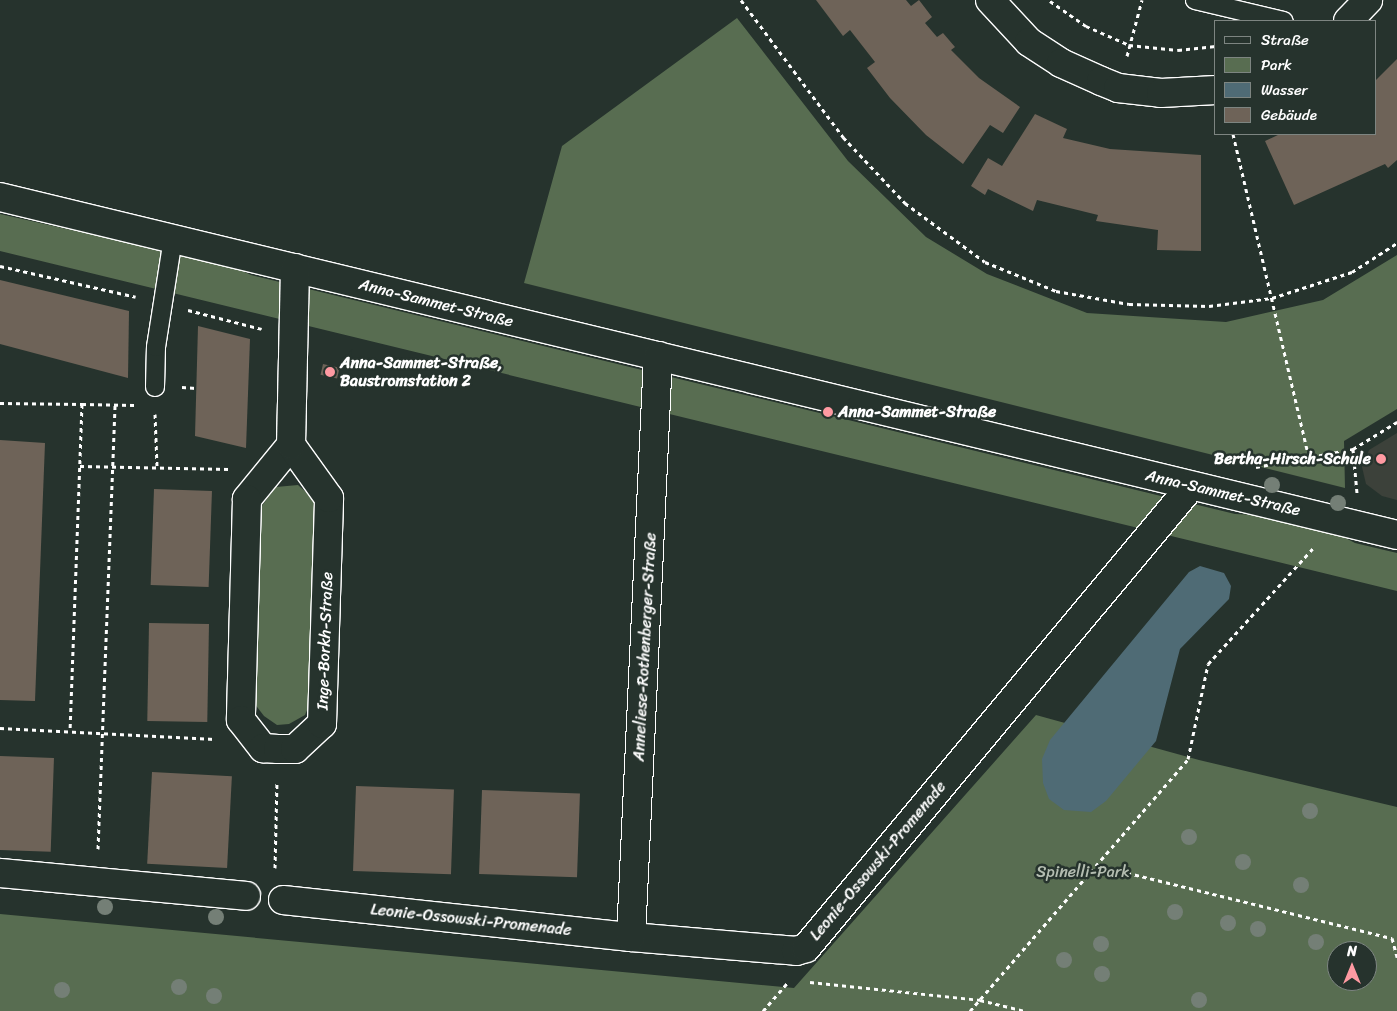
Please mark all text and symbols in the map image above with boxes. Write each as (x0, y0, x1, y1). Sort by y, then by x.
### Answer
legend (1214, 20, 1377, 135)
text: Straße (1261, 27, 1309, 53)
text: Park (1261, 52, 1292, 78)
text: Wasser (1261, 77, 1308, 103)
text: Gebäude (1261, 102, 1317, 128)
street label: Anna-Sammet-Straße (357, 275, 515, 331)
place label: Anna-Sammet-Straße, Baustromstation 2 (340, 353, 503, 391)
marker: Anna-Sammet-Straße, Baustromstation 2 (324, 366, 336, 378)
place label: Anna-Sammet-Straße (838, 402, 996, 422)
marker: Anna-Sammet-Straße (822, 406, 834, 418)
place label: Bertha-Hirsch-Schule (1214, 449, 1371, 469)
marker: Bertha-Hirsch-Schule (1375, 453, 1387, 465)
street label: Anna-Sammet-Straße (1144, 466, 1302, 520)
street label: Anneliese-Rothenberger-Straße (629, 532, 661, 762)
street label: Inge-Borkh-Straße (313, 572, 337, 710)
street label: Leonie-Ossowski-Promenade (806, 778, 950, 944)
park label: Spinelli-Park (1036, 862, 1130, 882)
street label: Leonie-Ossowski-Promenade (370, 900, 572, 940)
text: N (1347, 939, 1357, 964)
north arrow (1327, 941, 1377, 991)

